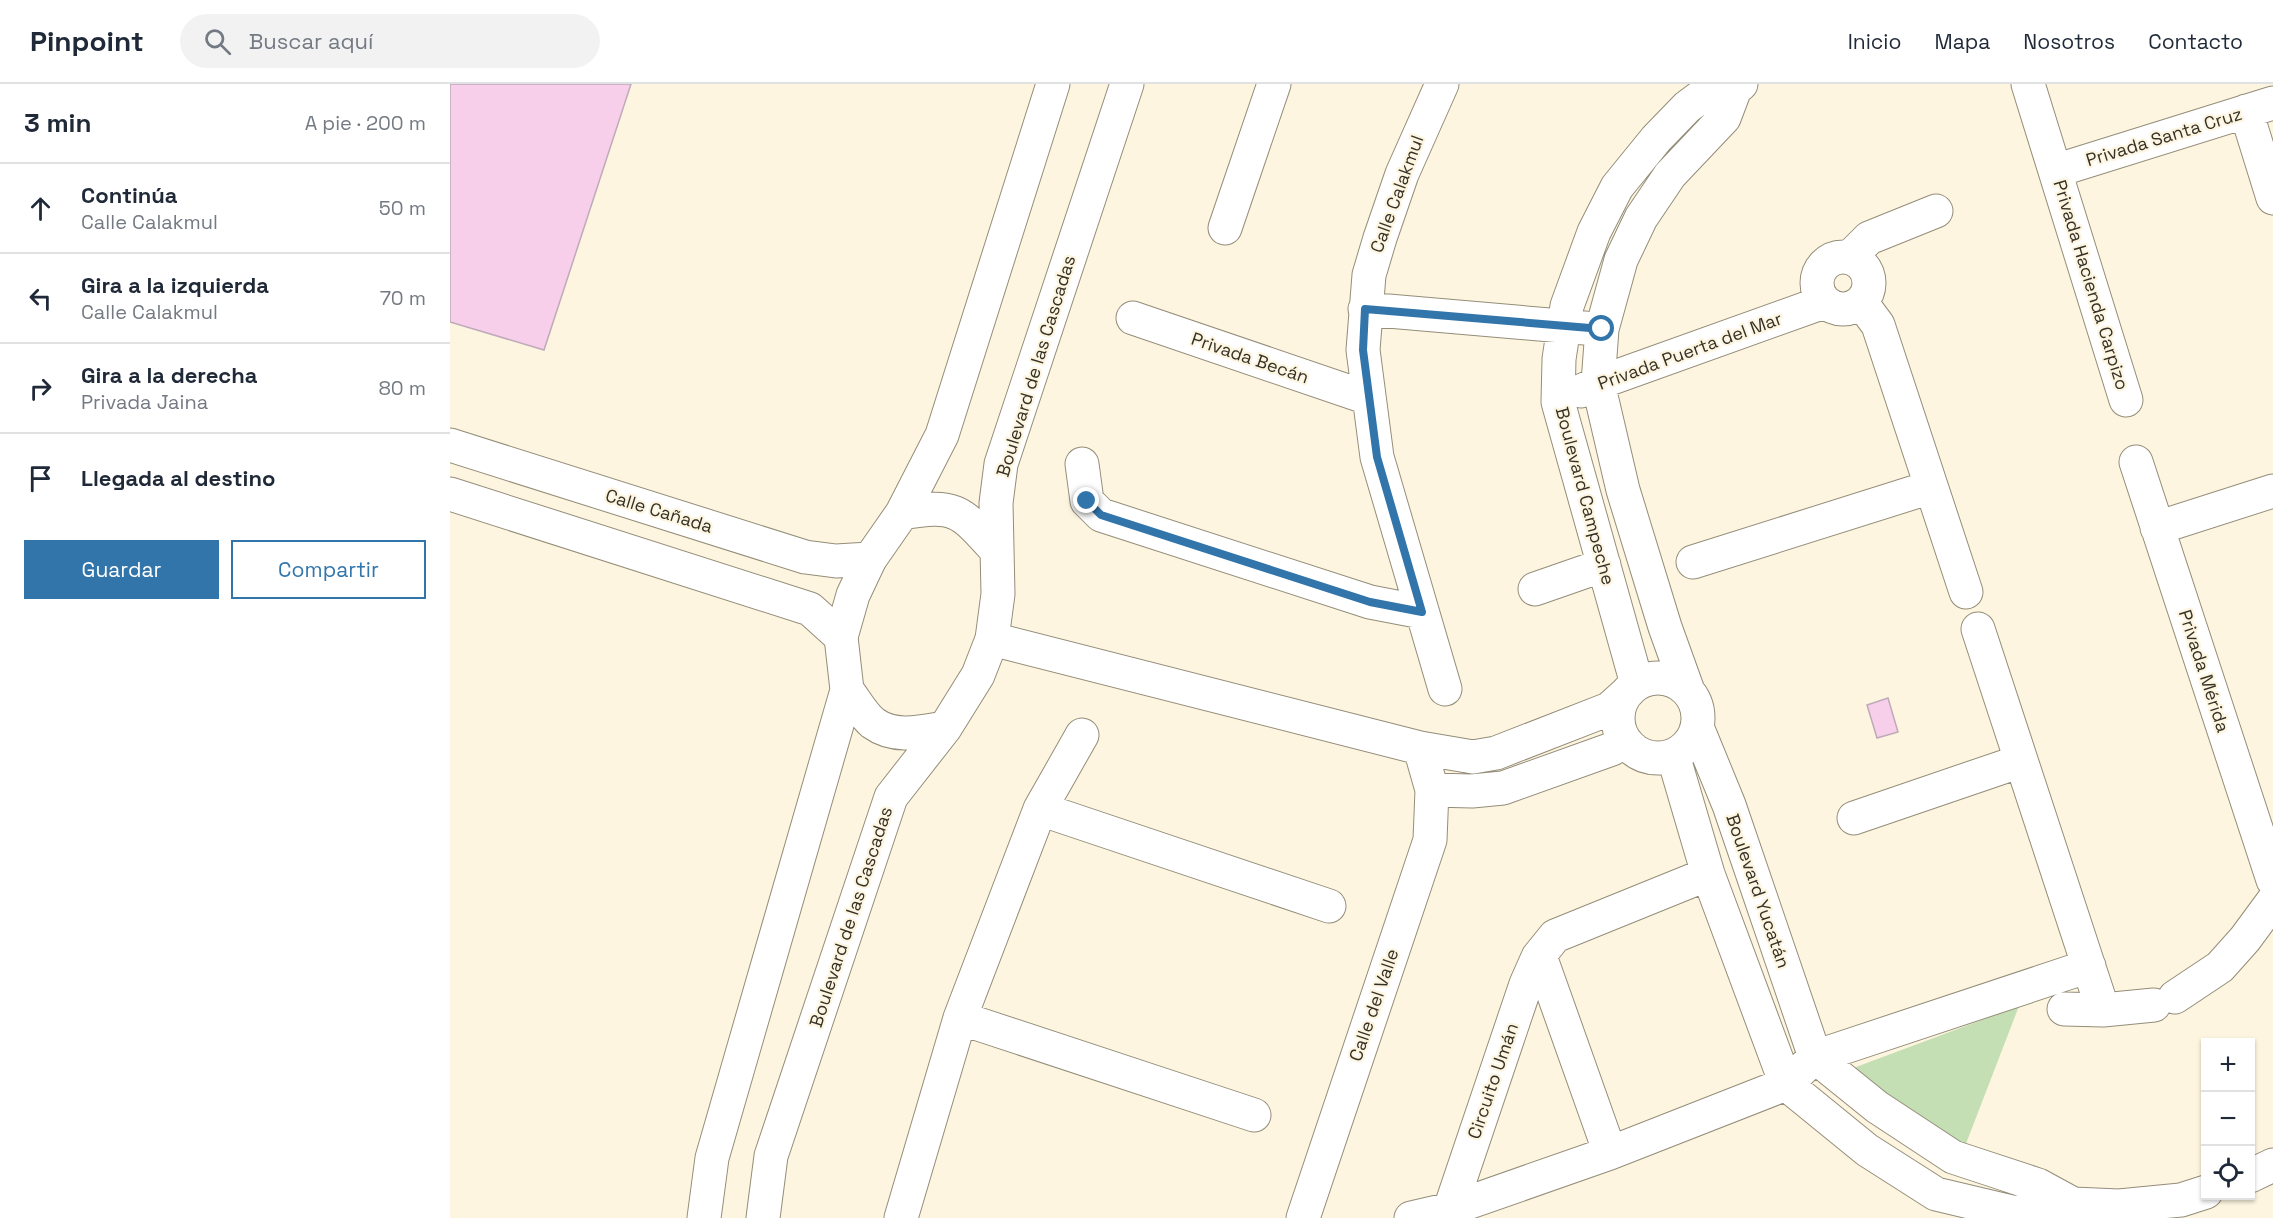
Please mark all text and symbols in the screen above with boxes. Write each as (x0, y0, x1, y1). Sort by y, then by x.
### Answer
search box (180, 14, 600, 68)
text: Pinpoint (30, 23, 144, 59)
icon: search (201, 25, 234, 58)
text: Buscar aquí (249, 27, 373, 55)
text: Inicio (1848, 28, 1902, 55)
text: Mapa (1935, 28, 1990, 55)
text: Nosotros (2023, 28, 2115, 55)
text: Contacto (2148, 28, 2243, 55)
street label: Privada Santa Cruz (2083, 102, 2245, 171)
text: 3 min (24, 106, 92, 140)
text: A pie · 200 m (305, 110, 426, 136)
street label: Calle Calakmul (1365, 132, 1428, 256)
street label: Privada Hacienda Carpizo (2049, 177, 2134, 393)
text: Continúa (81, 181, 177, 209)
icon: ahead (24, 192, 57, 225)
text: 50 m (379, 195, 426, 221)
text: Calle Calakmul (81, 209, 218, 235)
street label: Boulevard de las Cascadas (991, 252, 1080, 479)
text: Gira a la izquierda (81, 271, 269, 299)
icon: left (24, 282, 57, 315)
text: 70 m (380, 285, 426, 311)
text: Calle Calakmul (81, 299, 218, 325)
street label: Privada Puerta del Mar (1594, 306, 1785, 395)
route start (1588, 315, 1614, 341)
street label: Privada Becán (1188, 327, 1312, 388)
text: Gira a la derecha (81, 361, 258, 389)
icon: right (24, 372, 57, 405)
text: 80 m (378, 375, 426, 401)
text: Privada Jaina (81, 389, 208, 415)
street label: Boulevard Campeche (1551, 404, 1620, 587)
icon: arrive (24, 462, 57, 495)
text: Llegada al destino (81, 464, 275, 492)
street label: Calle Cañada (603, 483, 716, 538)
route end (1073, 487, 1099, 513)
button: Guardar (24, 540, 219, 599)
button: Compartir (231, 540, 426, 599)
street label: Privada Mérida (2174, 607, 2235, 735)
street label: Boulevard de las Cascadas (804, 804, 897, 1030)
street label: Boulevard Yucatán (1721, 811, 1796, 971)
street label: Calle del Valle (1344, 946, 1404, 1064)
street label: Circuito Umán (1462, 1020, 1523, 1142)
map controls (2201, 1038, 2255, 1200)
button: + (2201, 1038, 2255, 1092)
button: − (2201, 1092, 2255, 1146)
button: locate (2201, 1146, 2255, 1200)

